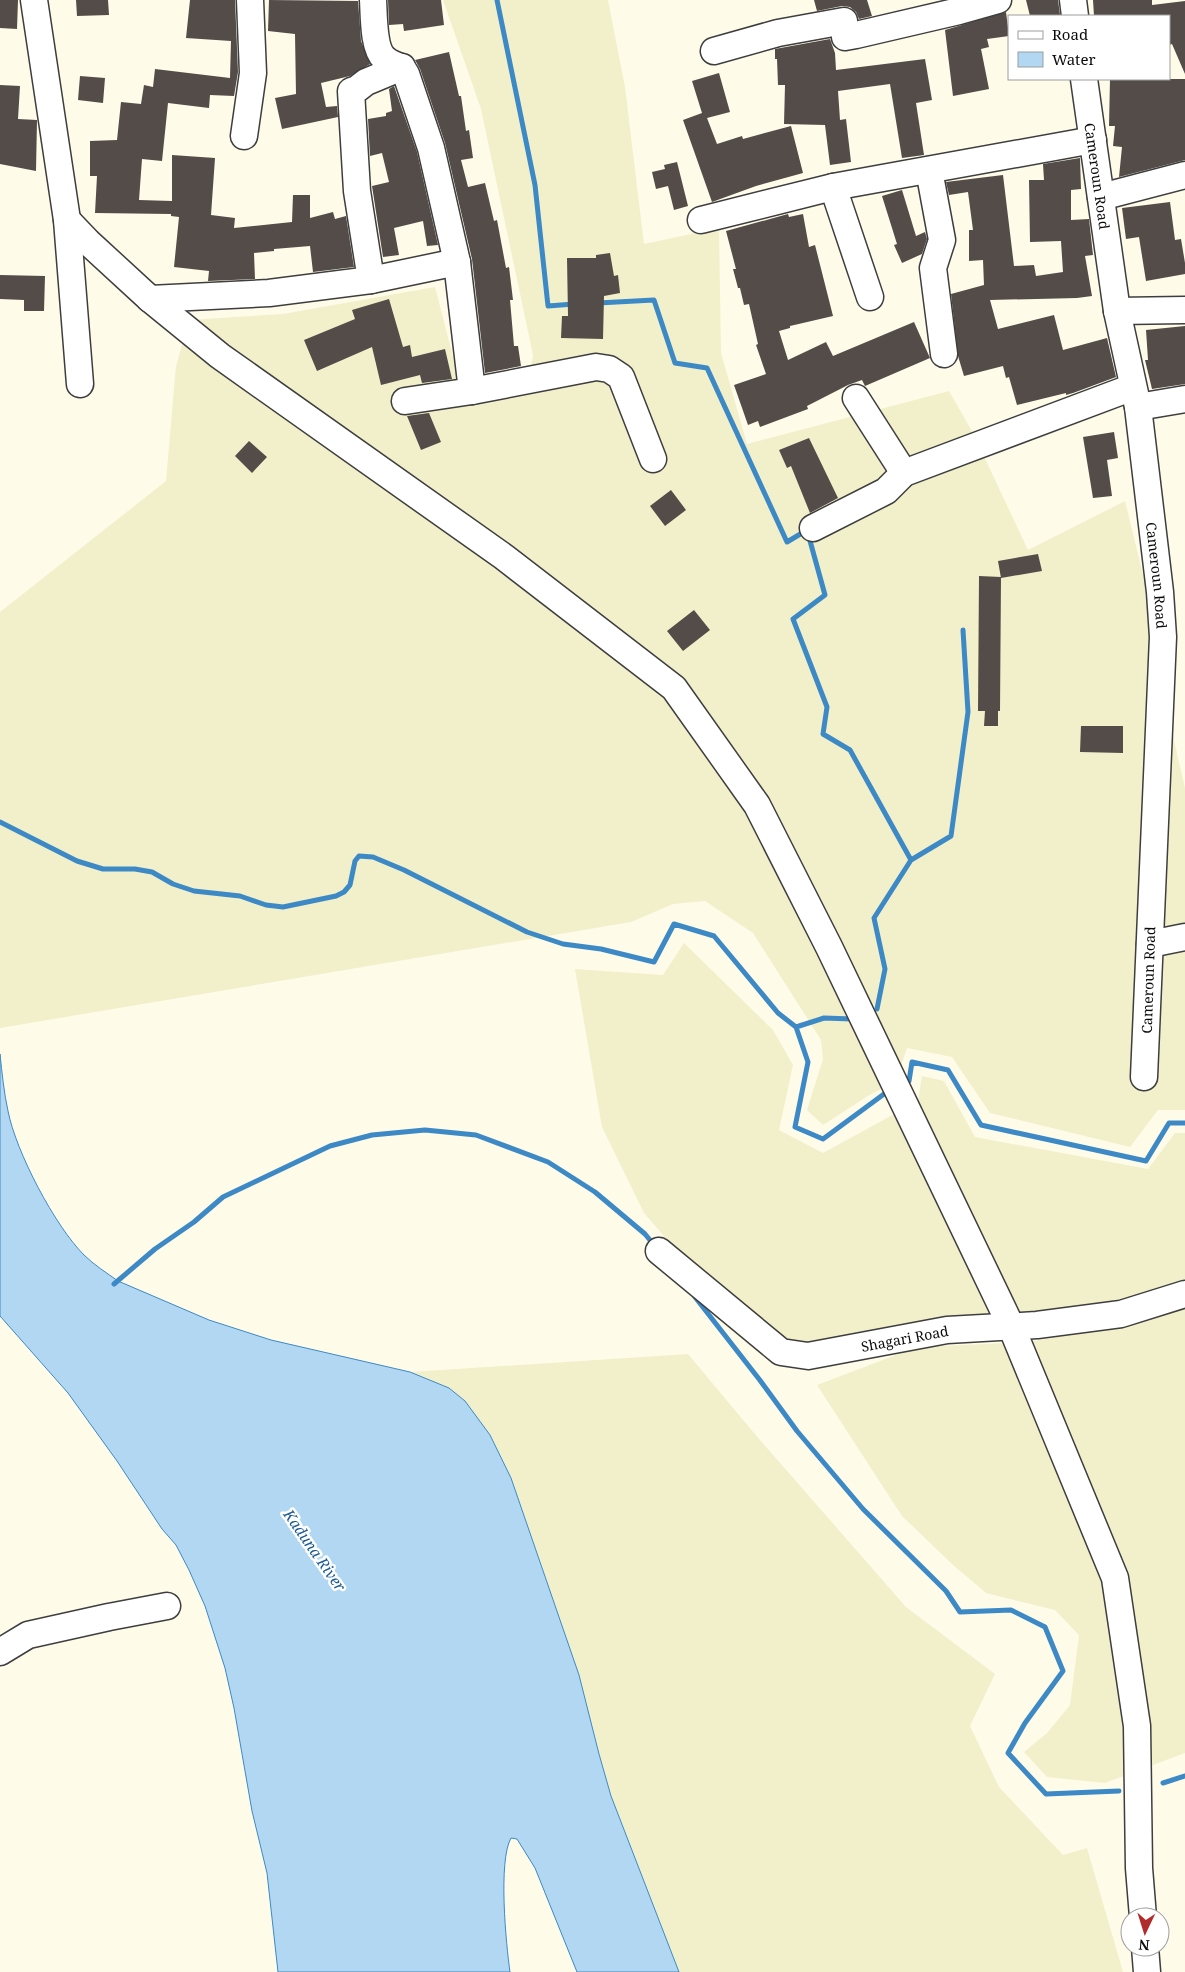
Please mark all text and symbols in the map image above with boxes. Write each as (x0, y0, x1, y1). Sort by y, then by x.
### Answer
legend (1008, 15, 1170, 80)
text: Road (1052, 24, 1088, 44)
text: Water (1052, 49, 1095, 69)
street label: Cameroun Road (1081, 122, 1115, 231)
street label: Cameroun Road (1142, 521, 1172, 630)
street label: Cameroun Road (1137, 926, 1159, 1034)
street label: Shagari Road (859, 1320, 950, 1355)
water label: Kaduna River (279, 1504, 351, 1596)
north arrow (1120, 1907, 1170, 1957)
text: N (1138, 1936, 1150, 1955)

